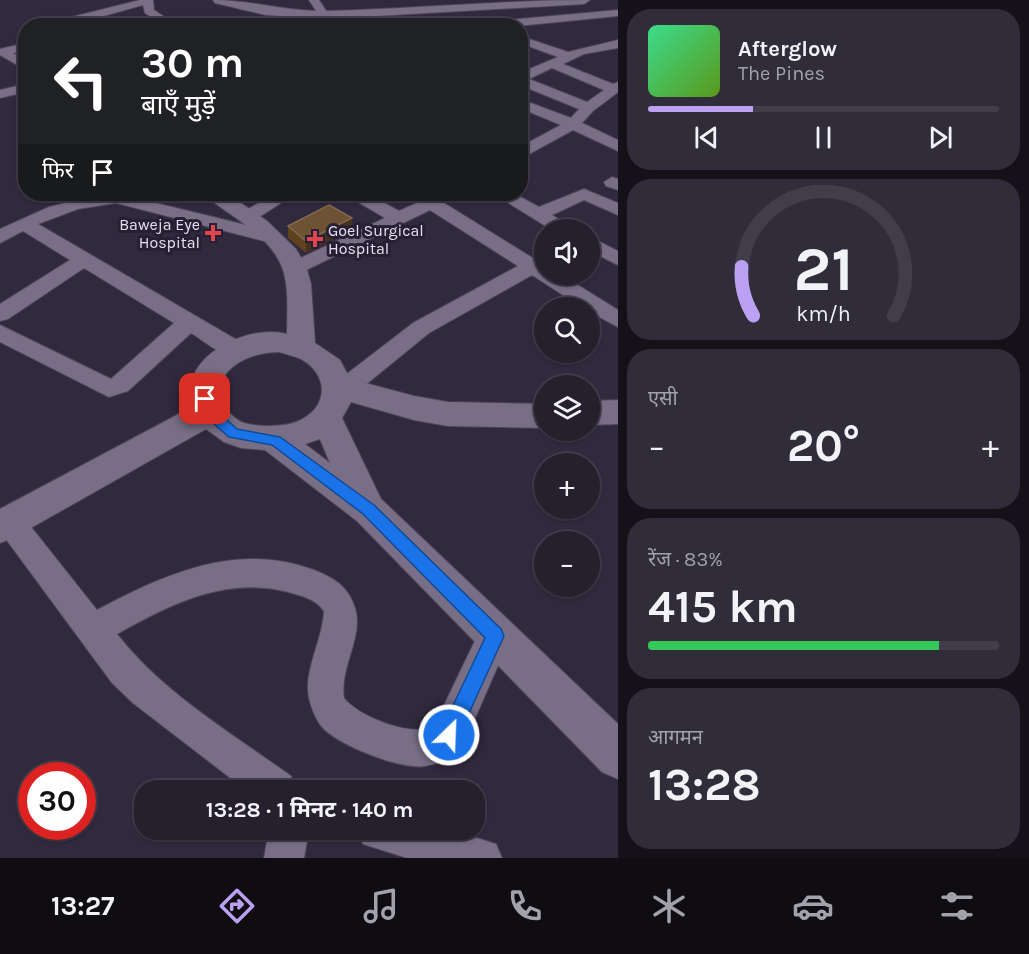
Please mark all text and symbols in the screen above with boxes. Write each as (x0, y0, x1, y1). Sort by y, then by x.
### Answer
text: Afterglow (738, 36, 837, 62)
text: 30 m (141, 38, 244, 88)
icon: left (42, 42, 120, 120)
text: The Pines (738, 62, 825, 85)
text: बाएँ मुड़ें (141, 89, 215, 121)
icon: previous (690, 121, 723, 154)
icon: pause (807, 121, 840, 154)
icon: next (924, 121, 957, 154)
icon: arrive (86, 156, 119, 189)
text: फिर (42, 158, 74, 184)
place label: Baweja Eye Hospital (119, 215, 200, 252)
map controls (534, 219, 600, 597)
button: sound (534, 219, 600, 285)
place label: Goel Surgical Hospital (328, 221, 424, 258)
marker: Baweja Eye Hospital (204, 224, 222, 242)
marker: Goel Surgical Hospital (306, 230, 324, 248)
text: 21 (793, 233, 853, 306)
button: search (534, 297, 600, 363)
text: km/h (796, 302, 851, 327)
pin (179, 373, 230, 424)
button: layers (534, 375, 600, 441)
icon: arrive (188, 382, 221, 415)
text: एसी (648, 387, 678, 410)
text: 20° (787, 420, 860, 472)
text: − (648, 427, 665, 465)
text: + (982, 427, 999, 465)
button: + (534, 453, 600, 519)
button: − (534, 531, 600, 597)
text: रेंज · 83% (648, 548, 723, 571)
text: 415 km (648, 581, 798, 633)
position arrow (417, 703, 481, 767)
text: आगमन (648, 726, 703, 749)
text: 13:28 (648, 759, 760, 811)
speed limit sign: 30 (18, 762, 96, 840)
text: 13:28 · 1 मिनट · 140 m (206, 797, 413, 823)
icon: directions (216, 885, 258, 927)
icon: music (360, 885, 402, 927)
icon: phone (504, 885, 546, 927)
icon: climate (648, 885, 690, 927)
icon: car (792, 885, 834, 927)
icon: filters (936, 885, 978, 927)
text: 13:27 (51, 890, 114, 922)

